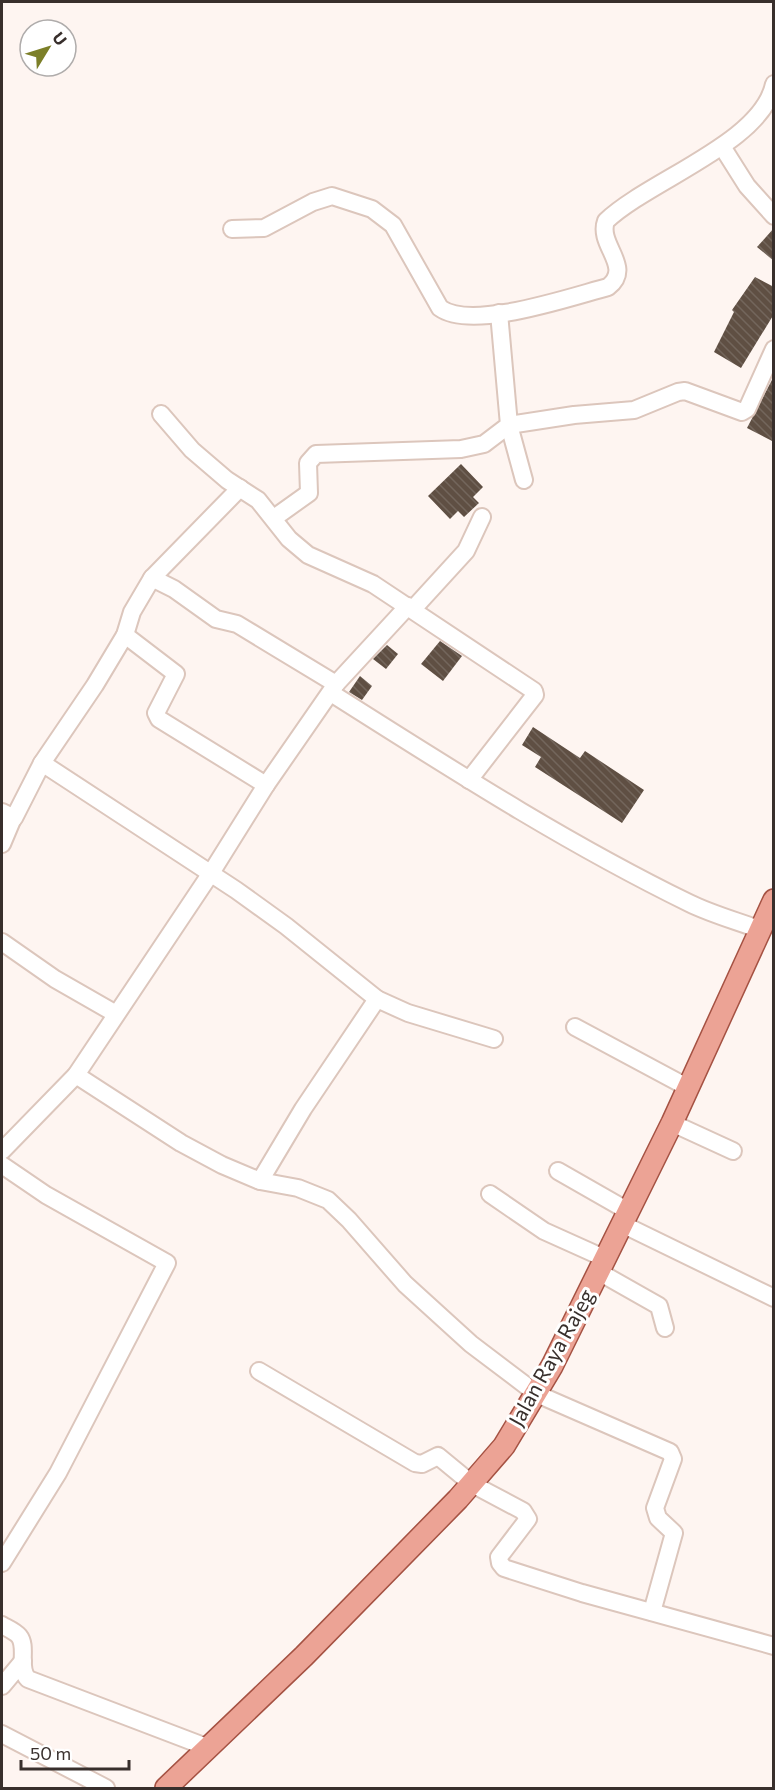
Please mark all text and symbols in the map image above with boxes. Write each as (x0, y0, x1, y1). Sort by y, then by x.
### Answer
north arrow (18, 18, 78, 78)
text: U (49, 28, 71, 49)
street label: Jalan Raya Rajeg (503, 1284, 599, 1430)
scale bar (21, 1733, 129, 1771)
text: 50 m (30, 1742, 71, 1764)

